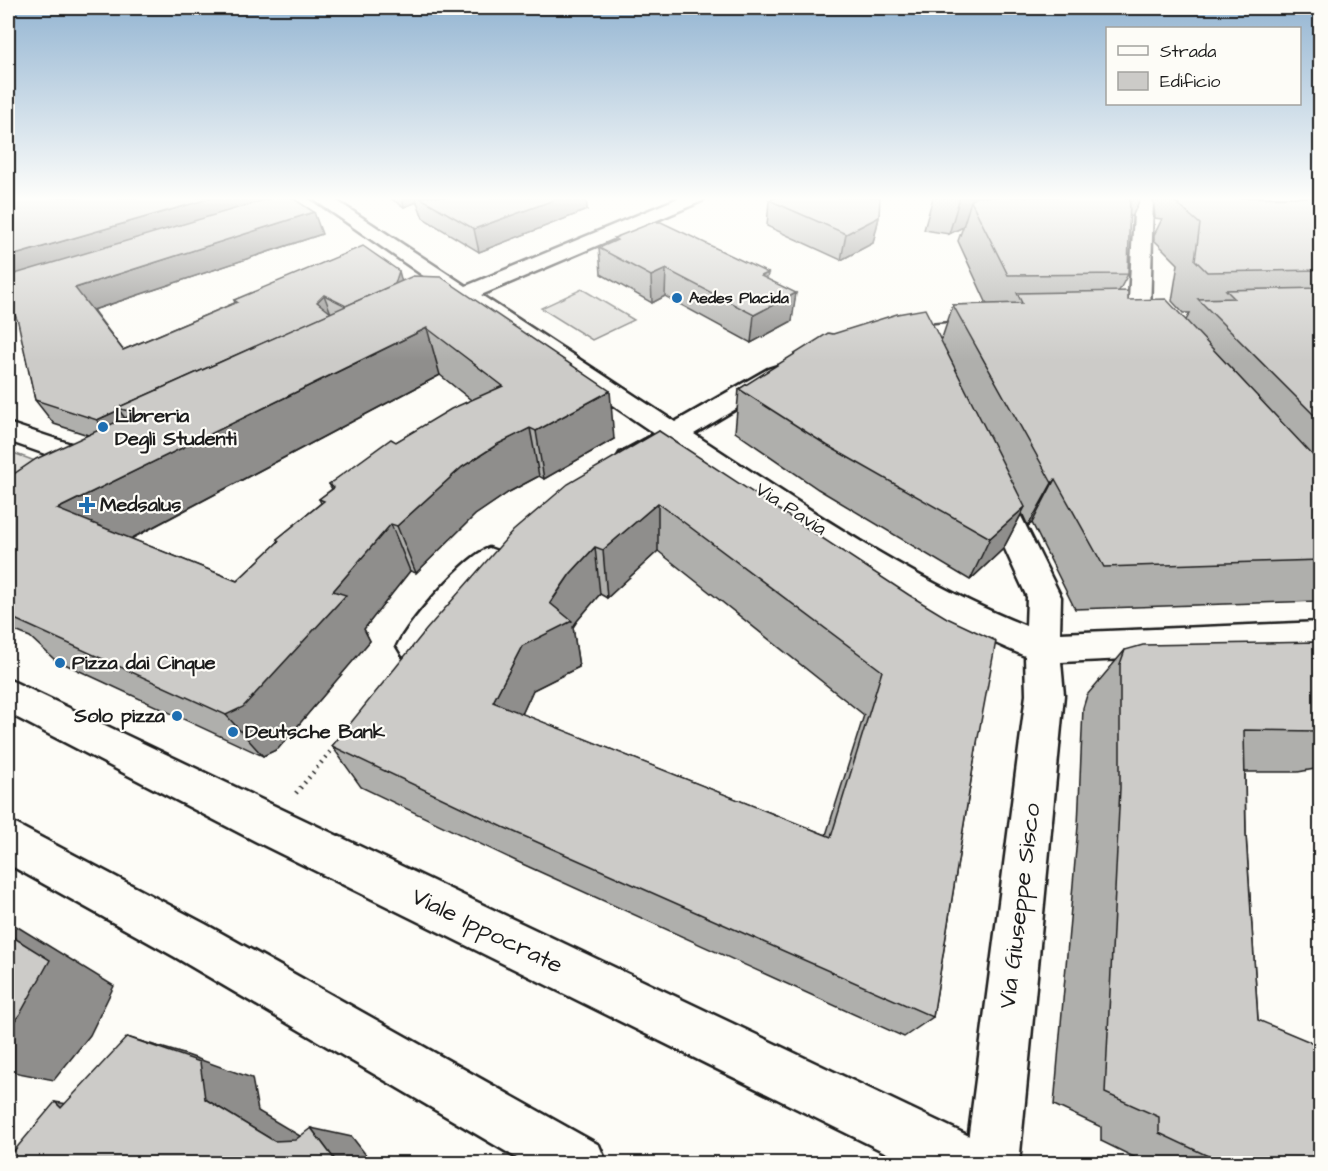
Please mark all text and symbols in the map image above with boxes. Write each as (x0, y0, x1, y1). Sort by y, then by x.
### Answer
legend (1106, 27, 1301, 105)
text: Strada (1160, 39, 1216, 64)
text: Edificio (1160, 69, 1220, 94)
place label: Aedes Placida (689, 287, 790, 309)
marker: Aedes Placida (670, 291, 684, 305)
place label: Libreria Degli Studenti (115, 402, 238, 454)
marker: Libreria Degli Studenti (96, 420, 110, 434)
street label: Via Pavia (750, 475, 832, 543)
place label: Medsalus (100, 491, 181, 519)
marker: Medsalus (78, 496, 96, 514)
place label: Pizza dai Cinque (72, 649, 216, 677)
marker: Pizza dai Cinque (53, 656, 67, 670)
place label: Solo pizza (73, 702, 166, 730)
marker: Solo pizza (170, 709, 184, 723)
place label: Deutsche Bank (245, 718, 386, 746)
marker: Deutsche Bank (226, 725, 240, 739)
street label: Via Giuseppe Sisco (991, 801, 1050, 1011)
street label: Viale Ippocrate (406, 880, 568, 982)

